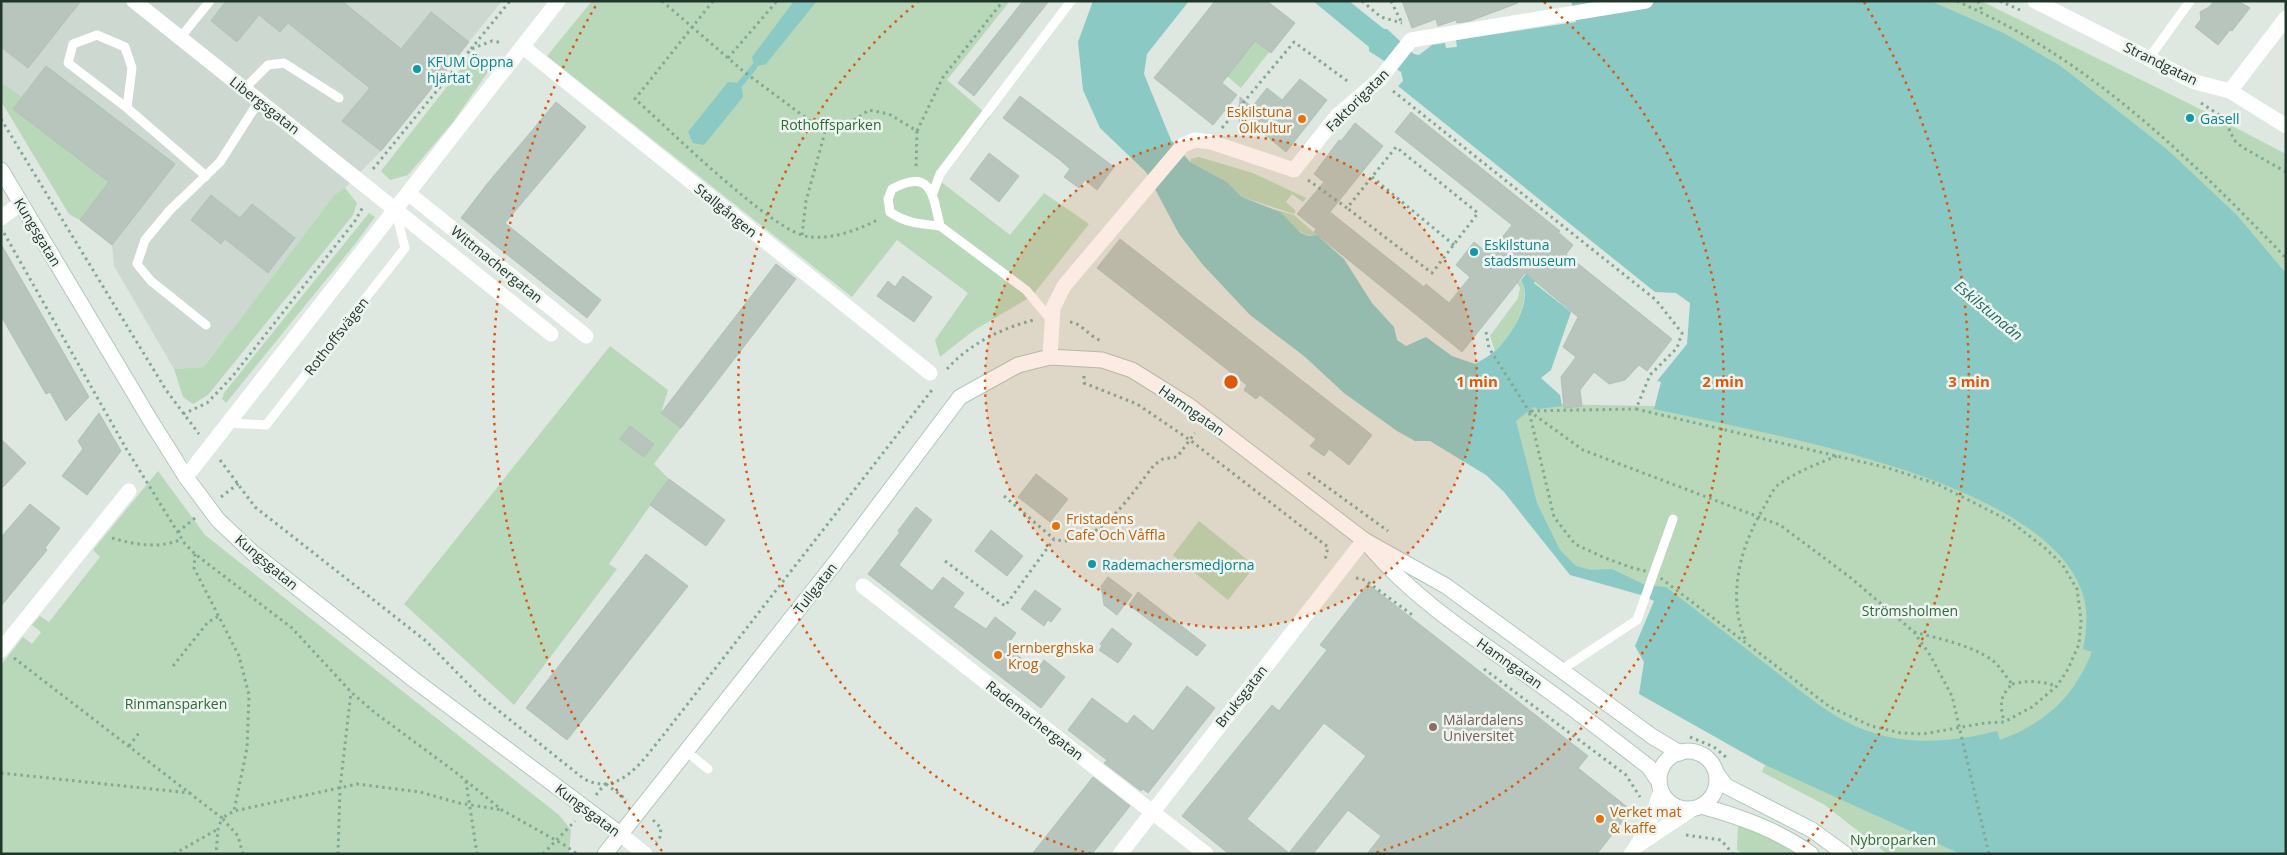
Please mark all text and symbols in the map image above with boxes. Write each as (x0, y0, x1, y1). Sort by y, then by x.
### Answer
street label: Strandgatan (2121, 37, 2201, 89)
place label: KFUM Öppna hjärtat (427, 52, 514, 87)
marker: KFUM Öppna hjärtat (411, 63, 423, 75)
street label: Faktorigatan (1321, 64, 1393, 136)
street label: Libergsgatan (226, 72, 304, 138)
place label: Eskilstuna Ölkultur (1227, 102, 1292, 137)
place label: Gasell (2200, 109, 2240, 128)
marker: Gasell (2184, 112, 2196, 124)
marker: Eskilstuna Ölkultur (1296, 113, 1308, 125)
park label: Rothoffsparken (780, 115, 882, 134)
street label: Stallgången (691, 179, 761, 241)
street label: Kungsgatan (10, 194, 66, 270)
street label: Wittmachergatan (447, 221, 547, 307)
place label: Eskilstuna stadsmuseum (1484, 235, 1576, 270)
marker: Eskilstuna stadsmuseum (1468, 246, 1480, 258)
water label: Eskilstunaån (1951, 276, 2027, 344)
street label: Rothoffsvägen (300, 293, 372, 379)
text: 1 min (1456, 371, 1498, 391)
text: 2 min (1702, 371, 1744, 391)
text: 3 min (1948, 371, 1990, 391)
centre of rings (1222, 373, 1240, 391)
street label: Hamngatan (1155, 380, 1229, 440)
place label: Fristadens Cafe Och Våffla (1066, 509, 1165, 544)
marker: Fristadens Cafe Och Våffla (1050, 520, 1062, 532)
street label: Kungsgatan (231, 530, 303, 594)
place label: Rademachersmedjorna (1102, 555, 1255, 574)
street label: Tullgatan (789, 558, 841, 618)
marker: Rademachersmedjorna (1086, 558, 1098, 570)
park label: Strömsholmen (1862, 601, 1958, 620)
street label: Hamngatan (1473, 633, 1547, 693)
place label: Jernberghska Krog (1006, 638, 1094, 673)
marker: Jernberghska Krog (992, 649, 1004, 661)
street label: Bruksgatan (1211, 661, 1271, 731)
street label: Rademachergatan (982, 676, 1088, 764)
park label: Rinmansparken (125, 694, 227, 713)
place label: Mälardalens Universitet (1443, 710, 1524, 745)
marker: Mälardalens Universitet (1427, 721, 1439, 733)
street label: Kungsgatan (552, 779, 624, 841)
place label: Verket mat & kaffe (1610, 802, 1682, 837)
marker: Verket mat & kaffe (1594, 813, 1606, 825)
park label: Nybroparken (1850, 830, 1936, 849)

